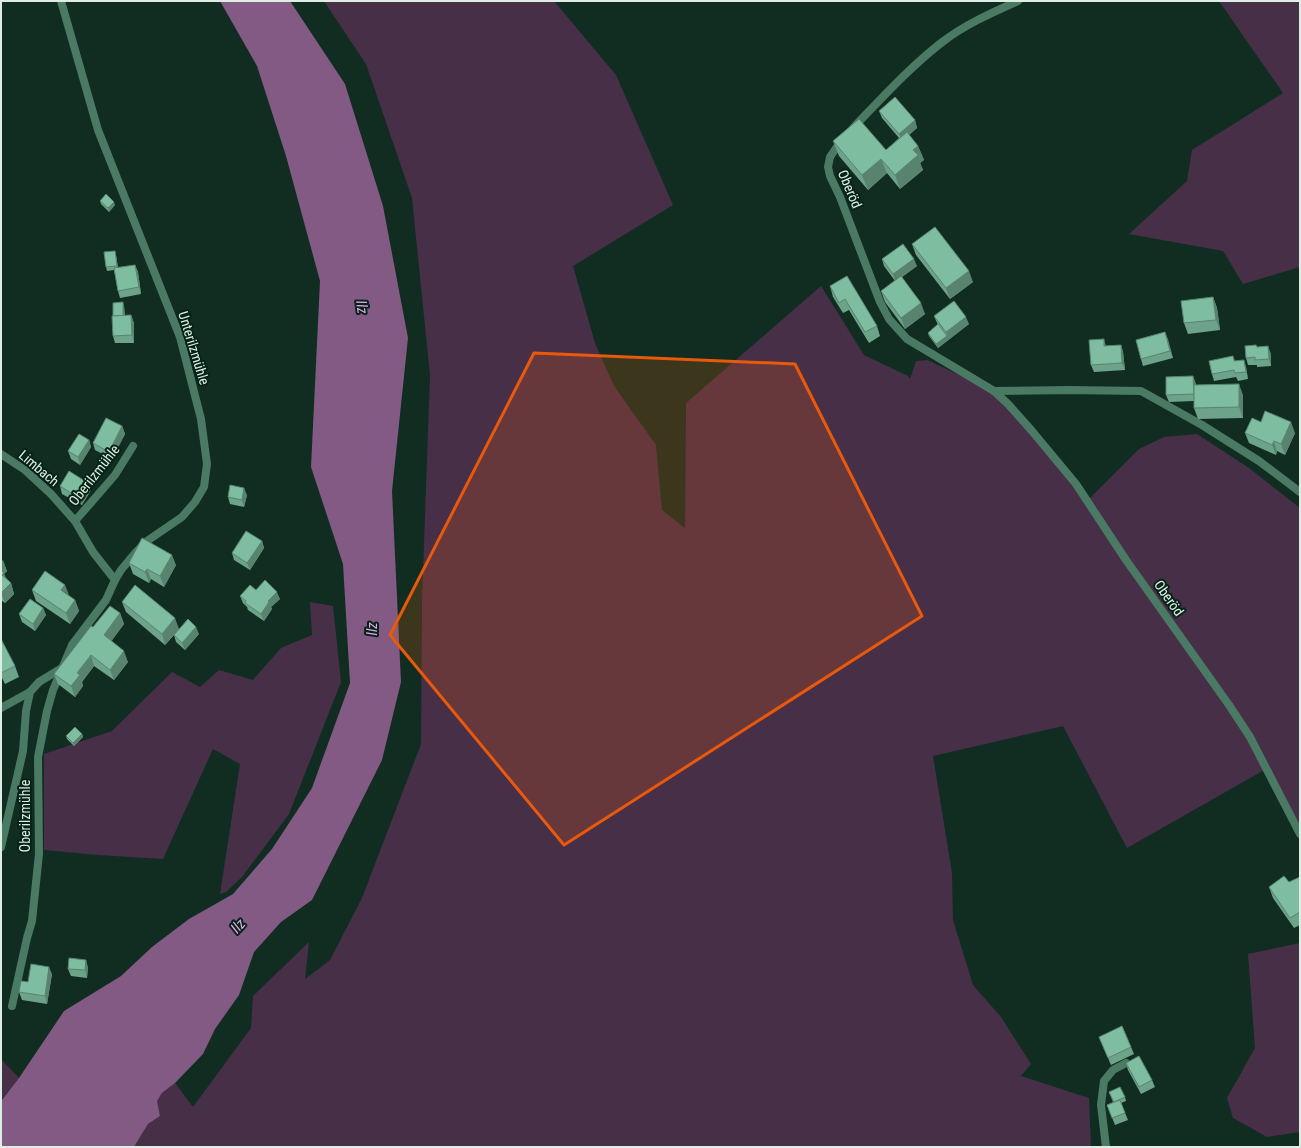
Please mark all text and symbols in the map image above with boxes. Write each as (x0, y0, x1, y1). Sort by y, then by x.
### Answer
street label: Oberöd (835, 167, 865, 211)
water label: Ilz (352, 299, 372, 315)
street label: Unterilzmühle (175, 309, 213, 387)
street label: Oberilzmühle (65, 441, 123, 509)
street label: Limbach (16, 447, 62, 489)
street label: Oberöd (1151, 577, 1187, 619)
water label: Ilz (363, 622, 381, 636)
street label: Oberilzmühle (17, 779, 33, 852)
water label: Ilz (227, 915, 250, 937)

